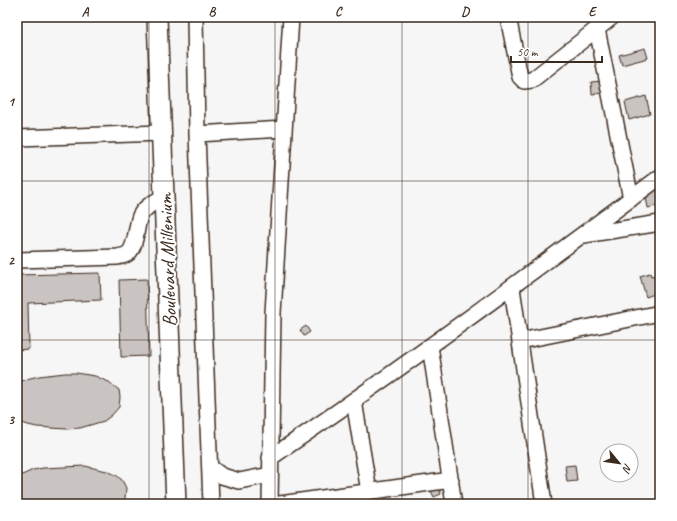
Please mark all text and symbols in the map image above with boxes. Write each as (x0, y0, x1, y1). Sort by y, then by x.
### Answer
text: A (82, 4, 90, 20)
text: B (209, 4, 217, 20)
text: C (335, 4, 343, 20)
text: D (461, 4, 470, 20)
text: E (589, 4, 598, 20)
scale bar (511, 38, 602, 64)
text: 50 m (517, 44, 539, 60)
text: 1 (8, 94, 16, 110)
street label: Boulevard Millenium (153, 191, 182, 327)
text: 2 (8, 253, 15, 269)
text: 3 (8, 412, 15, 428)
north arrow (599, 443, 639, 483)
text: N (619, 461, 636, 476)

